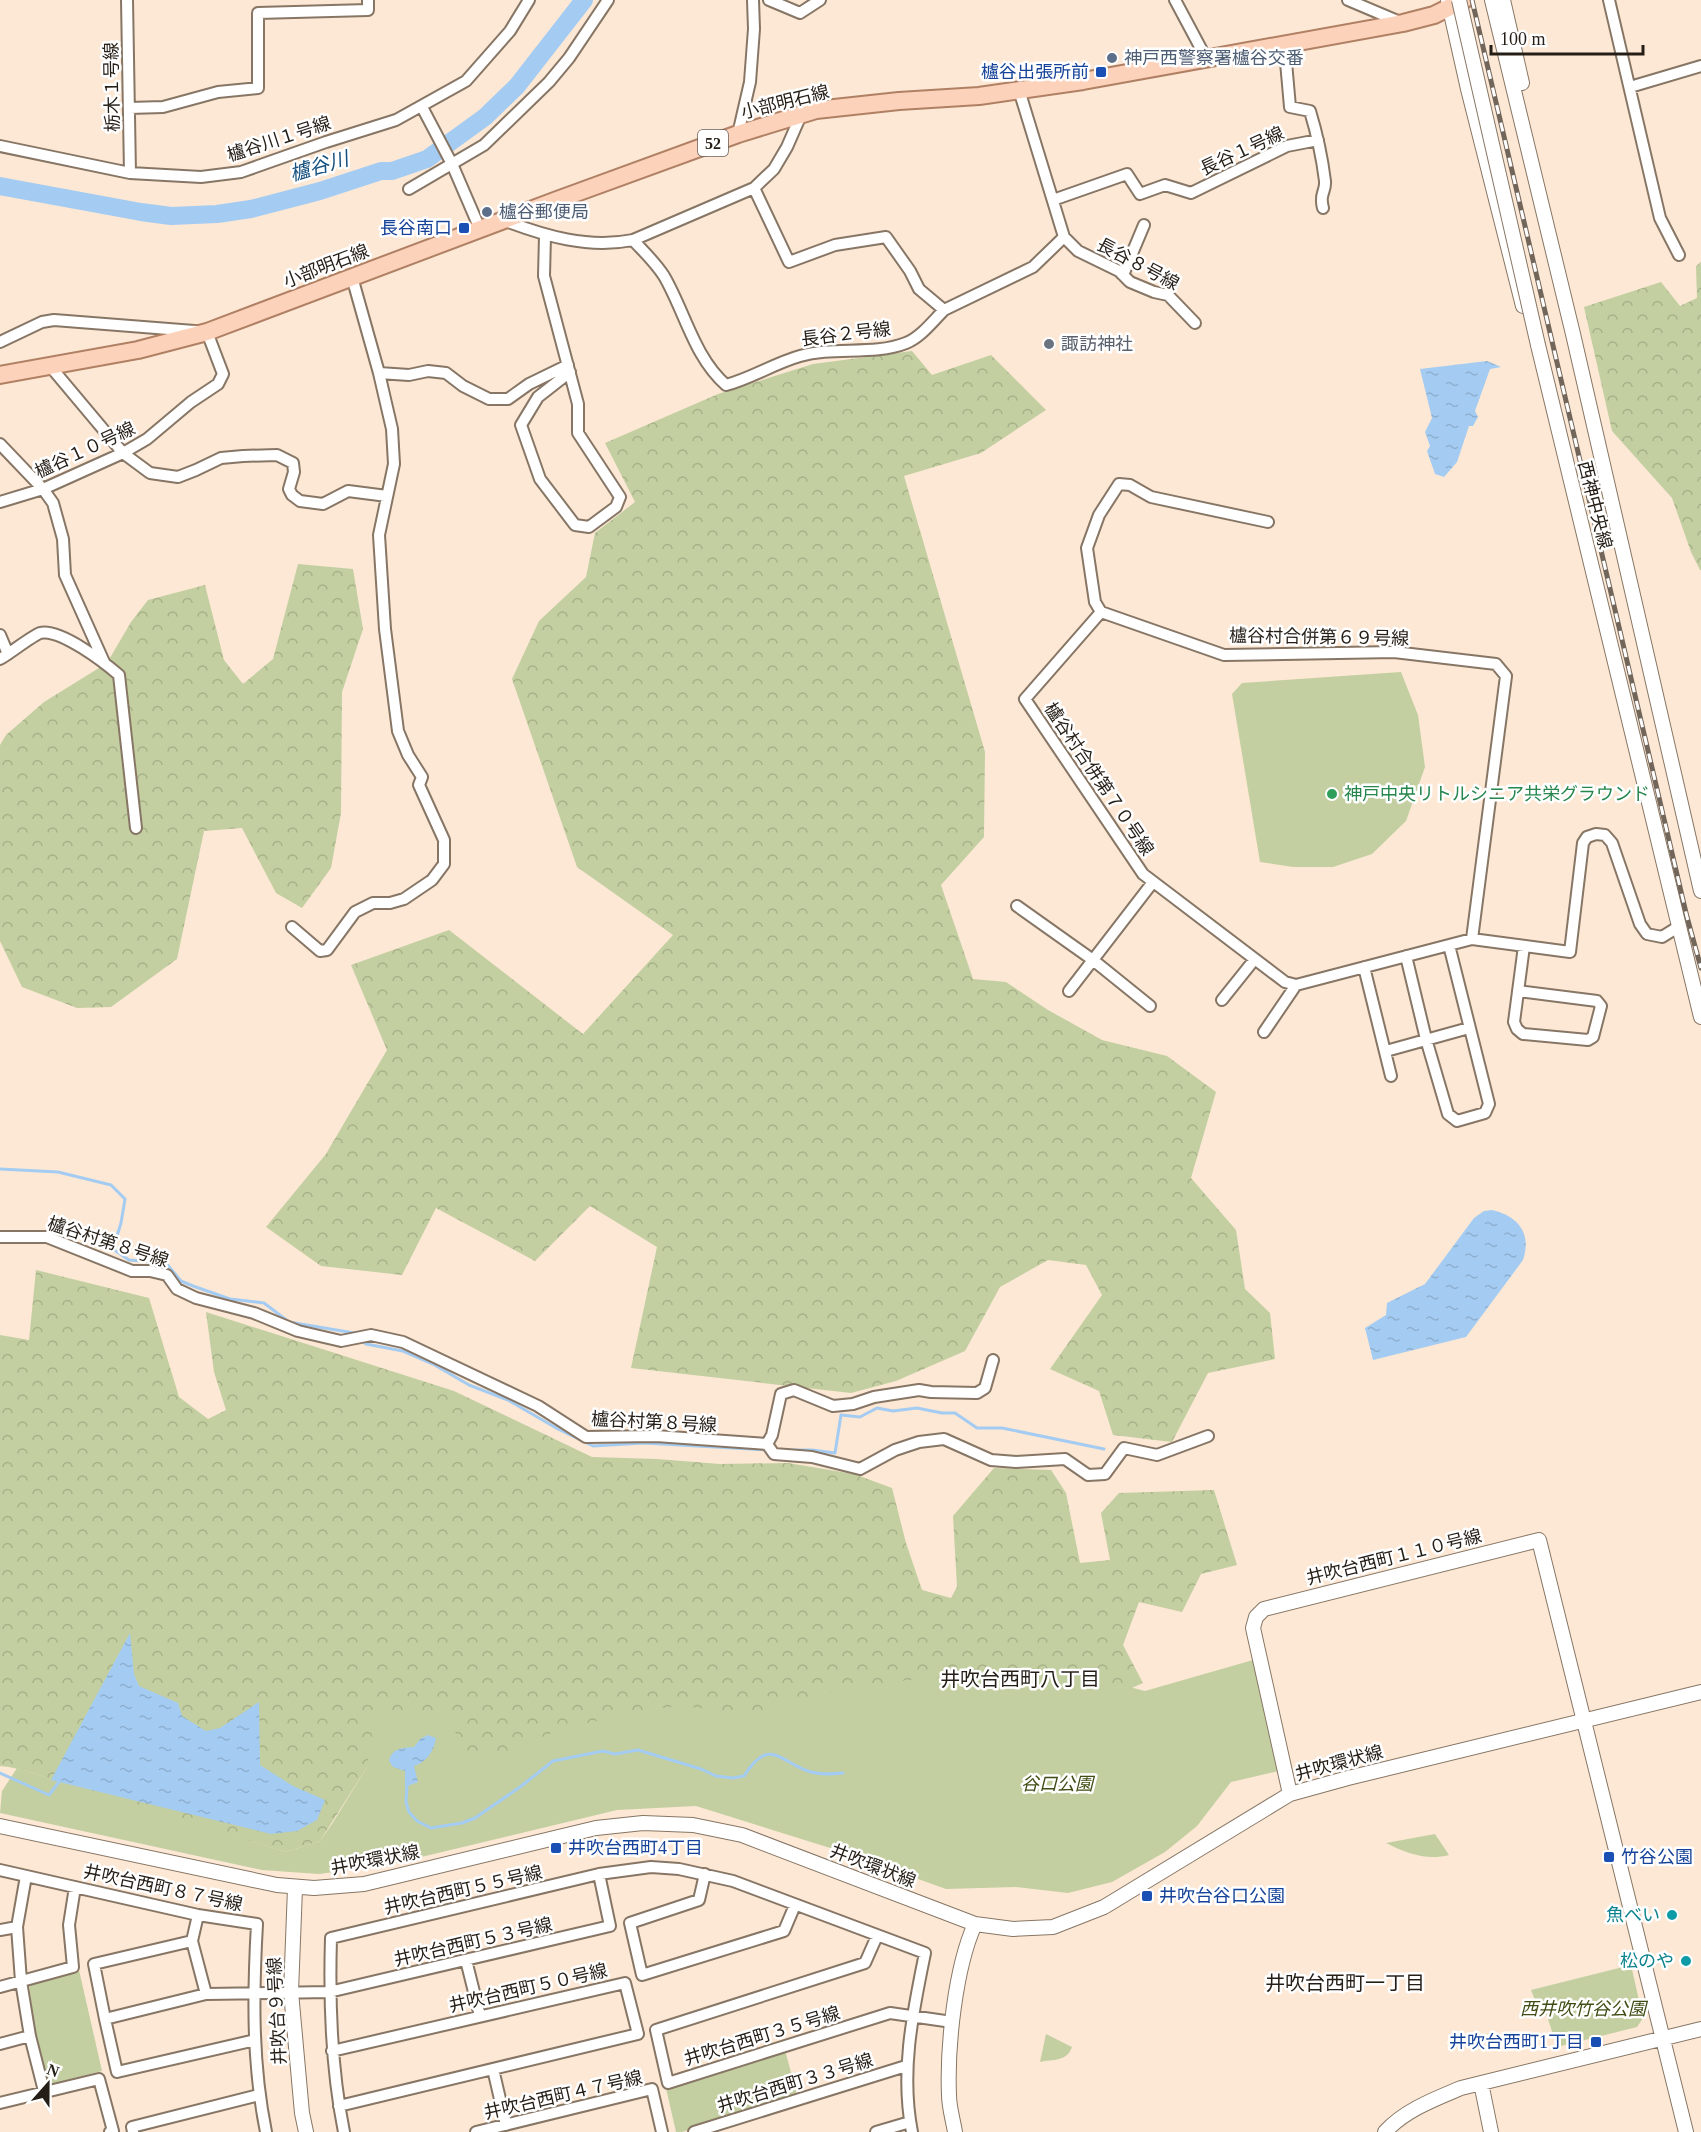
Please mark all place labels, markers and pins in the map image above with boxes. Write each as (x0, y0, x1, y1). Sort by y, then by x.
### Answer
place label: 神戸西警察署櫨谷交番 (1124, 48, 1304, 68)
marker: 神戸西警察署櫨谷交番 (1105, 51, 1119, 65)
place label: 櫨谷出張所前 (981, 62, 1089, 82)
marker: 櫨谷出張所前 (1094, 65, 1108, 79)
place label: 櫨谷郵便局 (499, 202, 589, 222)
marker: 櫨谷郵便局 (480, 205, 494, 219)
place label: 長谷南口 (380, 218, 452, 238)
marker: 長谷南口 (457, 221, 471, 235)
place label: 諏訪神社 (1061, 334, 1133, 354)
marker: 諏訪神社 (1042, 337, 1056, 351)
place label: 神戸中央リトルシニア共栄グラウンド (1344, 784, 1650, 804)
marker: 神戸中央リトルシニア共栄グラウンド (1325, 787, 1339, 801)
place label: 井吹台西町4丁目 (568, 1838, 703, 1858)
marker: 井吹台西町4丁目 (549, 1841, 563, 1855)
place label: 竹谷公園 (1621, 1847, 1693, 1867)
marker: 竹谷公園 (1602, 1850, 1616, 1864)
place label: 井吹台谷口公園 (1159, 1886, 1285, 1906)
marker: 井吹台谷口公園 (1140, 1889, 1154, 1903)
place label: 魚べい (1606, 1905, 1660, 1925)
marker: 魚べい (1665, 1908, 1679, 1922)
place label: 松のや (1620, 1951, 1674, 1971)
marker: 松のや (1679, 1954, 1693, 1968)
place label: 井吹台西町1丁目 (1449, 2032, 1584, 2052)
marker: 井吹台西町1丁目 (1589, 2035, 1603, 2049)

